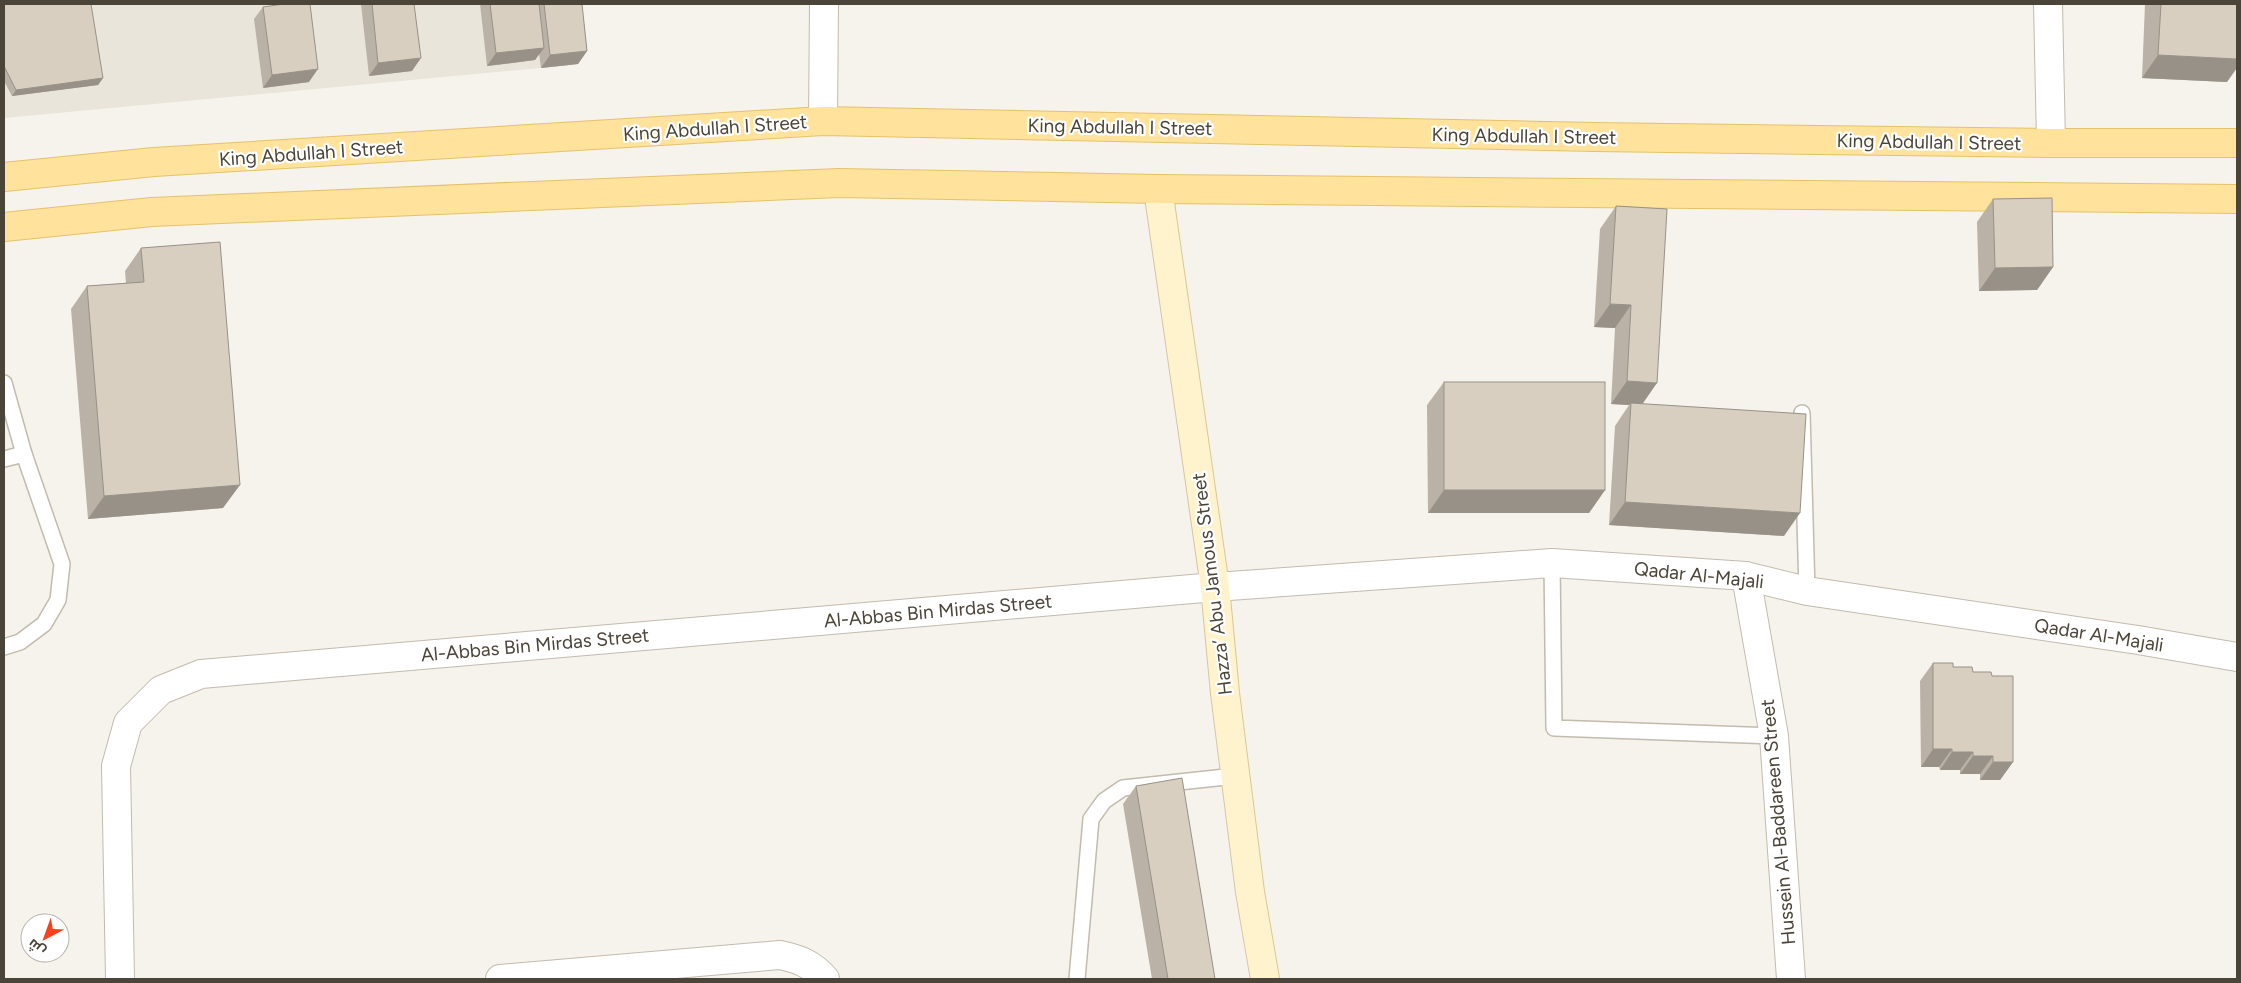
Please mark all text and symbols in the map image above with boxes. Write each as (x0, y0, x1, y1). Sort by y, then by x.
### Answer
street label: King Abdullah I Street (622, 110, 808, 146)
street label: King Abdullah I Street (1028, 114, 1212, 140)
street label: King Abdullah I Street (1432, 123, 1616, 149)
street label: King Abdullah I Street (1837, 129, 2021, 155)
street label: King Abdullah I Street (218, 135, 404, 171)
street label: Hazza’ Abu Jamous Street (1187, 472, 1237, 696)
street label: Qadar Al-Majali (1633, 557, 1765, 593)
street label: Al-Abbas Bin Mirdas Street (823, 590, 1053, 632)
street label: Qadar Al-Majali (2033, 613, 2165, 657)
street label: Al-Abbas Bin Mirdas Street (420, 624, 650, 666)
street label: Hussein Al-Baddareen Street (1756, 698, 1800, 946)
north arrow (20, 913, 70, 963)
text: ش (24, 935, 49, 960)

